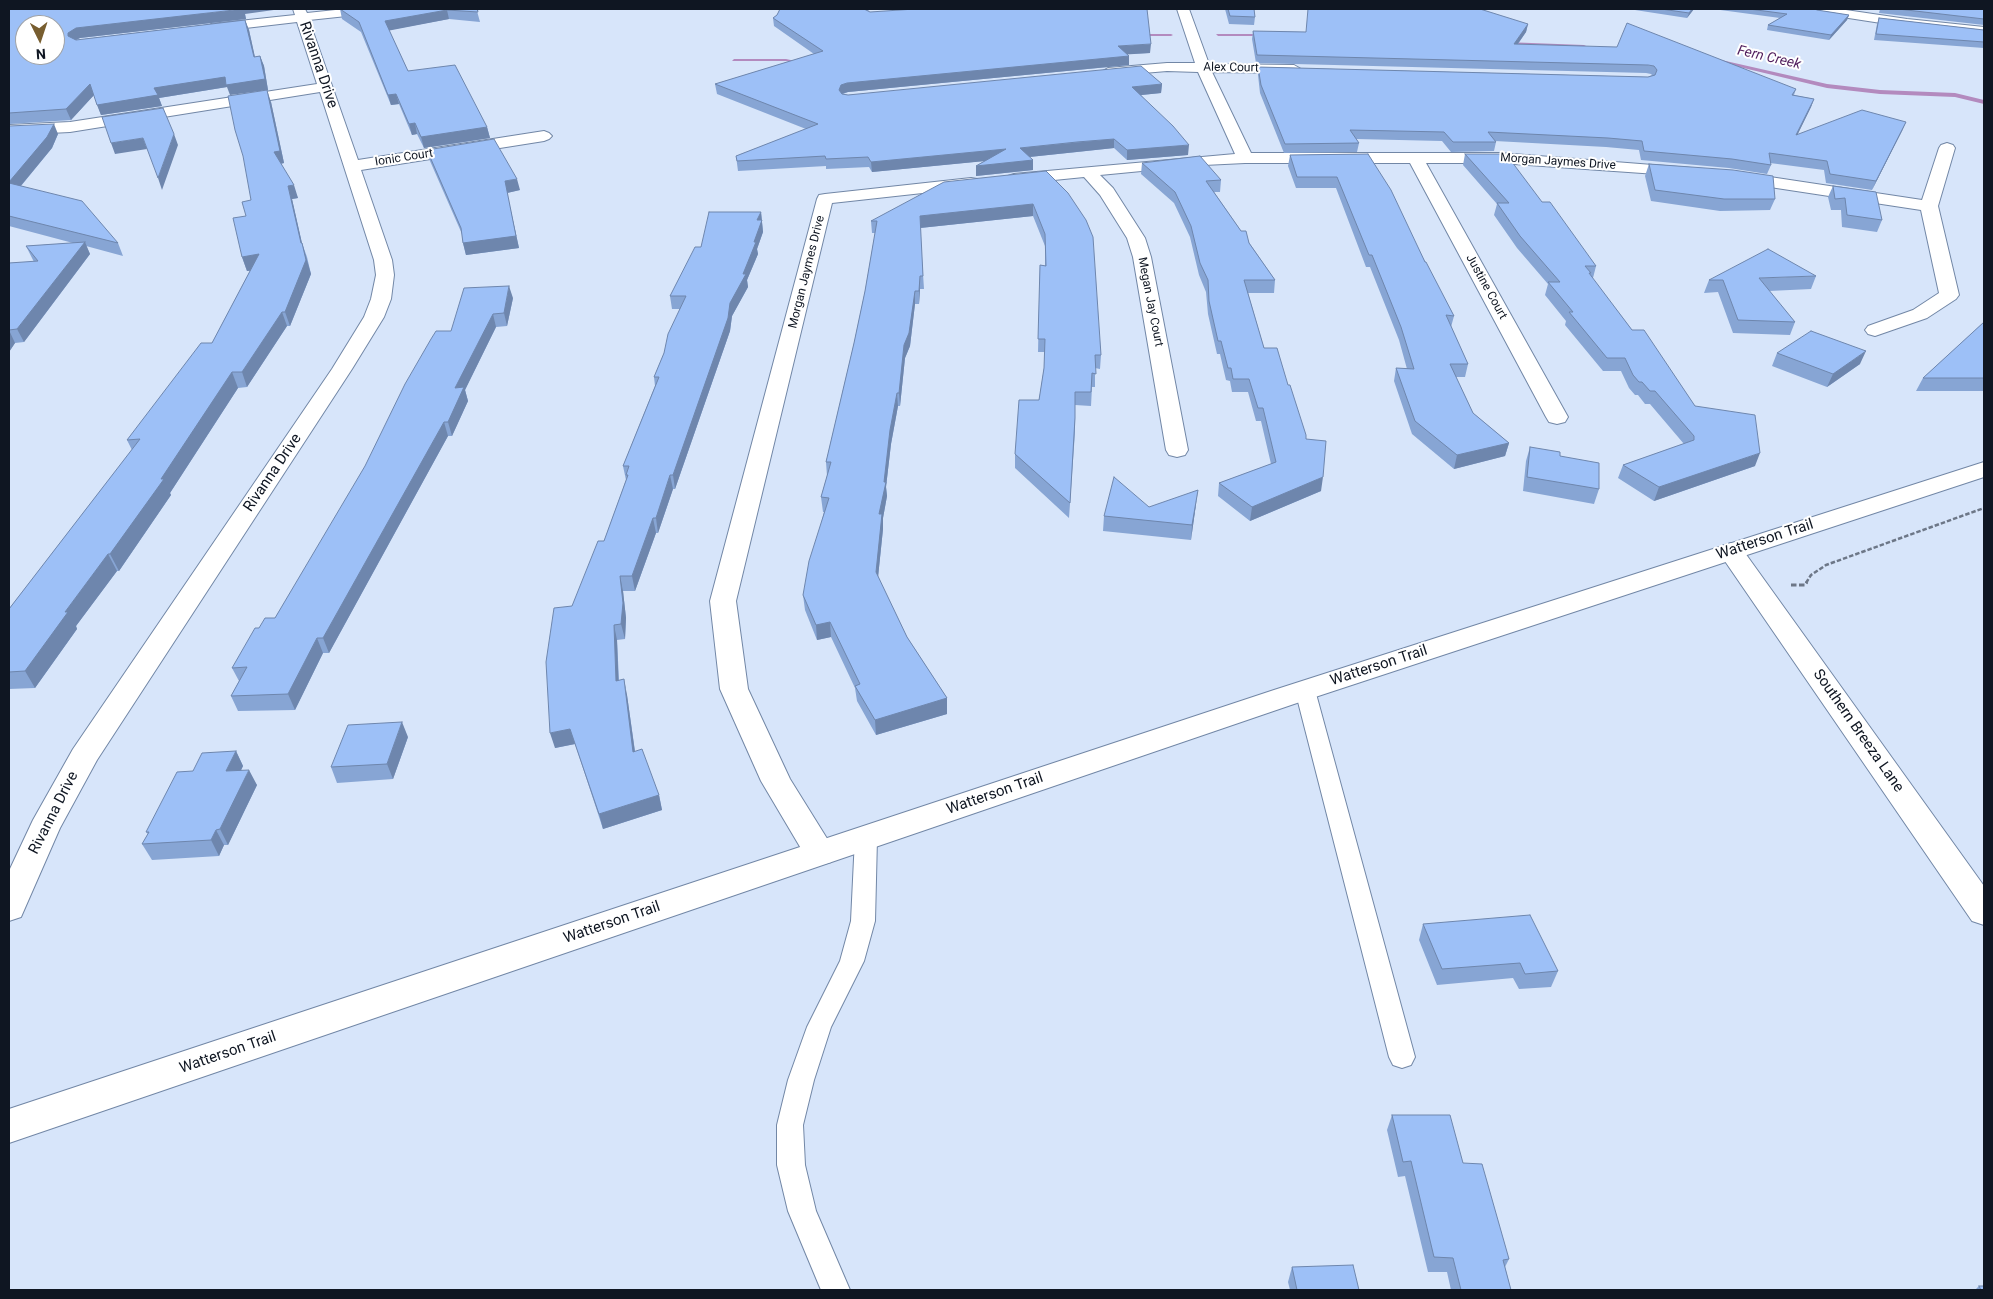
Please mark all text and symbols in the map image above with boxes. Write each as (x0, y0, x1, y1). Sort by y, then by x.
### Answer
north arrow (15, 15, 65, 65)
street label: Rivanna Drive (295, 19, 341, 111)
water label: Fern Creek (1736, 43, 1802, 73)
text: N (35, 46, 46, 62)
street label: Alex Court (1203, 60, 1259, 76)
street label: Ionic Court (374, 146, 434, 170)
street label: Morgan Jaymes Drive (1500, 151, 1616, 173)
street label: Morgan Jaymes Drive (786, 214, 828, 330)
street label: Justine Court (1462, 252, 1510, 322)
street label: Megan Jay Court (1134, 256, 1166, 348)
street label: Rivanna Drive (240, 431, 306, 515)
street label: Watterson Trail (1714, 516, 1816, 564)
street label: Watterson Trail (1328, 642, 1430, 690)
street label: Southern Breeza Lane (1809, 666, 1907, 796)
street label: Rivanna Drive (25, 769, 83, 857)
street label: Watterson Trail (944, 769, 1046, 819)
street label: Watterson Trail (561, 898, 663, 948)
street label: Watterson Trail (177, 1028, 279, 1078)

